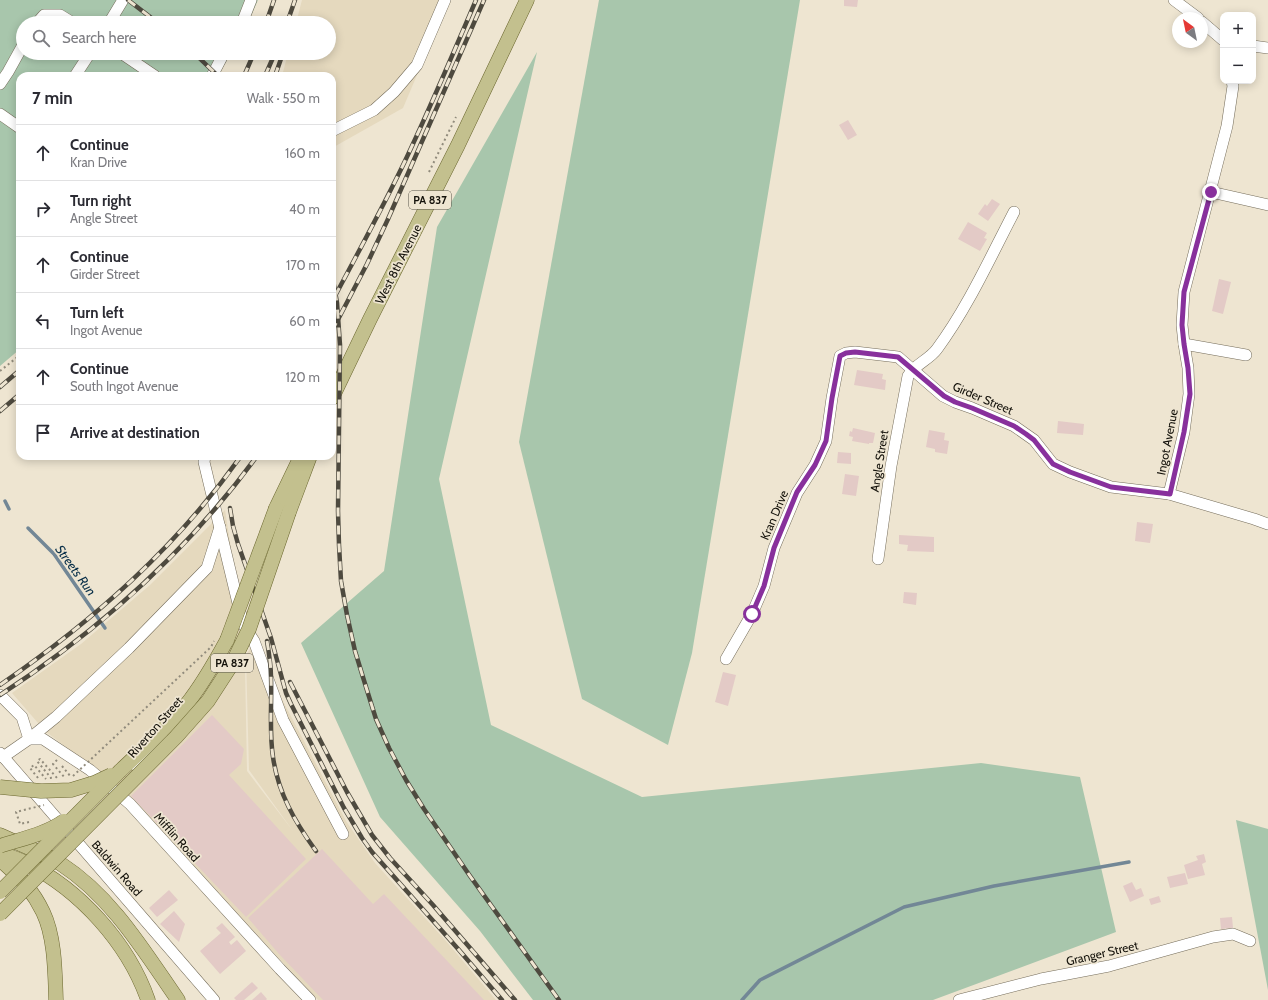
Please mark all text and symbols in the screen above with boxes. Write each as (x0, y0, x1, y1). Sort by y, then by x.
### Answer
north arrow (1172, 12, 1208, 48)
map controls (1220, 12, 1256, 84)
button: + (1220, 12, 1256, 48)
search box (16, 16, 336, 60)
icon: search (30, 27, 52, 49)
text: Search here (62, 29, 137, 47)
button: − (1220, 48, 1256, 84)
text: 7 min (32, 88, 73, 108)
text: Walk · 550 m (247, 90, 320, 106)
text: Continue (70, 136, 129, 154)
icon: ahead (32, 142, 54, 164)
text: 160 m (285, 145, 320, 161)
text: Kran Drive (70, 154, 127, 170)
route end (1202, 183, 1220, 201)
road number: PA 837 (409, 191, 451, 209)
text: Turn right (70, 192, 131, 210)
icon: right (32, 198, 54, 220)
text: 40 m (289, 201, 320, 217)
text: Angle Street (70, 210, 138, 226)
street label: West 8th Avenue (371, 222, 425, 306)
text: Continue (70, 248, 129, 266)
icon: ahead (32, 254, 54, 276)
text: 170 m (286, 257, 320, 273)
text: Girder Street (70, 266, 140, 282)
text: Turn left (70, 304, 124, 322)
icon: left (32, 310, 54, 332)
text: 60 m (289, 313, 320, 329)
text: Ingot Avenue (70, 322, 143, 338)
text: Continue (70, 360, 129, 378)
icon: ahead (32, 366, 54, 388)
text: 120 m (286, 369, 320, 385)
text: South Ingot Avenue (70, 378, 178, 394)
street label: Girder Street (950, 379, 1016, 417)
street label: Ingot Avenue (1153, 408, 1181, 476)
icon: arrive (32, 422, 54, 444)
text: Arrive at destination (70, 424, 200, 442)
street label: Angle Street (867, 429, 891, 493)
street label: Kran Drive (757, 488, 791, 542)
water label: Streets Run (52, 542, 100, 598)
route start (743, 605, 761, 623)
road number: PA 837 (211, 654, 253, 672)
street label: Riverton Street (124, 693, 186, 761)
street label: Mifflin Road (151, 809, 203, 865)
street label: Baldwin Road (89, 837, 145, 899)
street label: Granger Street (1064, 937, 1140, 969)

